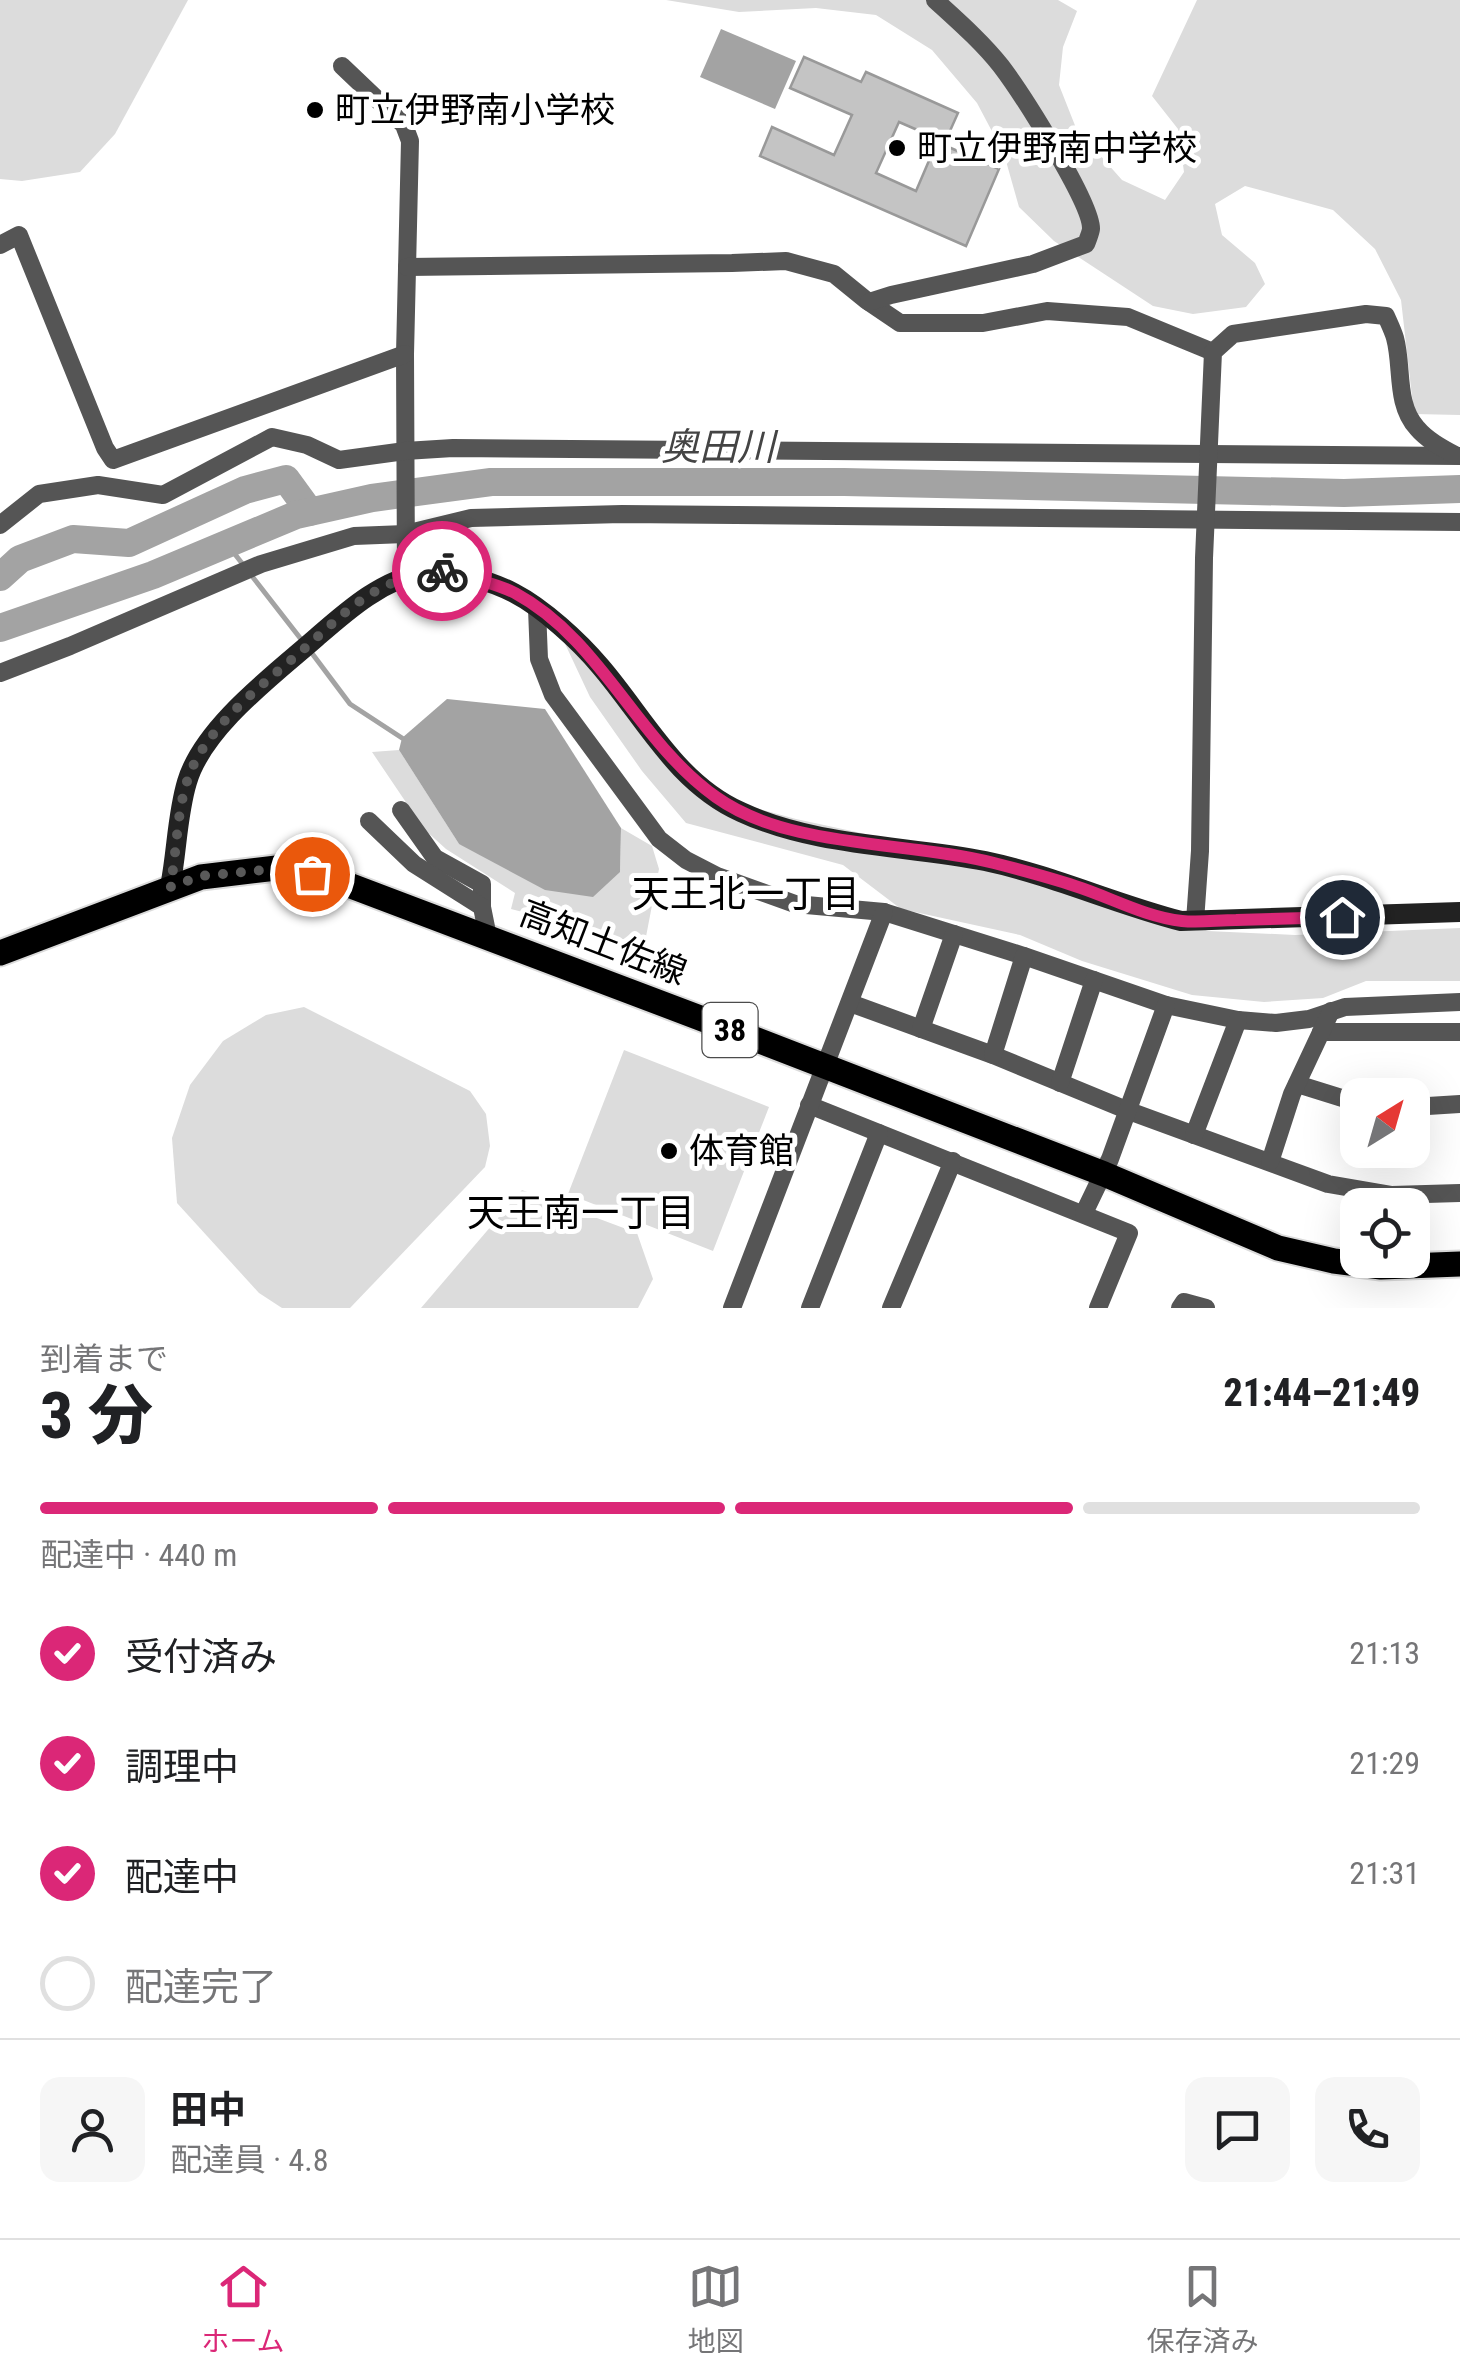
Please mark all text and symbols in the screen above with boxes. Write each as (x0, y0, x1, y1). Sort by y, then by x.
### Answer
place label: 町立伊野南小学校 (335, 90, 615, 131)
marker: 町立伊野南小学校 (304, 99, 326, 121)
place label: 町立伊野南中学校 (917, 128, 1197, 169)
marker: 町立伊野南中学校 (886, 137, 908, 159)
water label: 奥田川 (661, 425, 779, 469)
courier (392, 521, 492, 621)
icon: bike (415, 544, 470, 599)
pin (270, 832, 355, 917)
icon: bag (285, 847, 340, 902)
district label: 天王北一丁目 (632, 872, 860, 916)
pin (1300, 875, 1385, 960)
icon: home (1315, 890, 1370, 945)
street label: 高知土佐線 (514, 893, 692, 993)
road number: 38 (702, 1003, 758, 1057)
north arrow (1340, 1078, 1430, 1168)
map controls (1340, 1078, 1430, 1278)
place label: 体育館 (689, 1131, 794, 1172)
marker: 体育館 (658, 1140, 680, 1162)
button: locate (1340, 1188, 1430, 1278)
district label: 天王南一丁目 (467, 1191, 695, 1235)
text: 到着まで (40, 1340, 168, 1378)
text: 21:44–21:49 (1223, 1371, 1420, 1415)
text: 3 分 (40, 1378, 153, 1454)
text: 配達中 · 440 m (40, 1536, 237, 1574)
icon: check (40, 1626, 95, 1681)
text: 21:13 (1349, 1634, 1420, 1672)
text: 受付済み (125, 1635, 277, 1679)
icon: check (40, 1736, 95, 1791)
text: 21:29 (1349, 1744, 1420, 1782)
text: 調理中 (125, 1745, 239, 1789)
icon: check (40, 1846, 95, 1901)
text: 21:31 (1349, 1854, 1420, 1892)
text: 配達中 (125, 1855, 239, 1899)
text: 配達完了 (125, 1965, 277, 2009)
button: person (40, 2077, 145, 2182)
button: chat (1185, 2077, 1290, 2182)
button: phone (1315, 2077, 1420, 2182)
text: 田中 (170, 2088, 246, 2132)
text: 配達員 · 4.8 (170, 2141, 329, 2179)
tab: ホーム (201, 2259, 285, 2359)
tab: 地図 (688, 2259, 744, 2359)
tab: 保存済み (1146, 2259, 1259, 2359)

